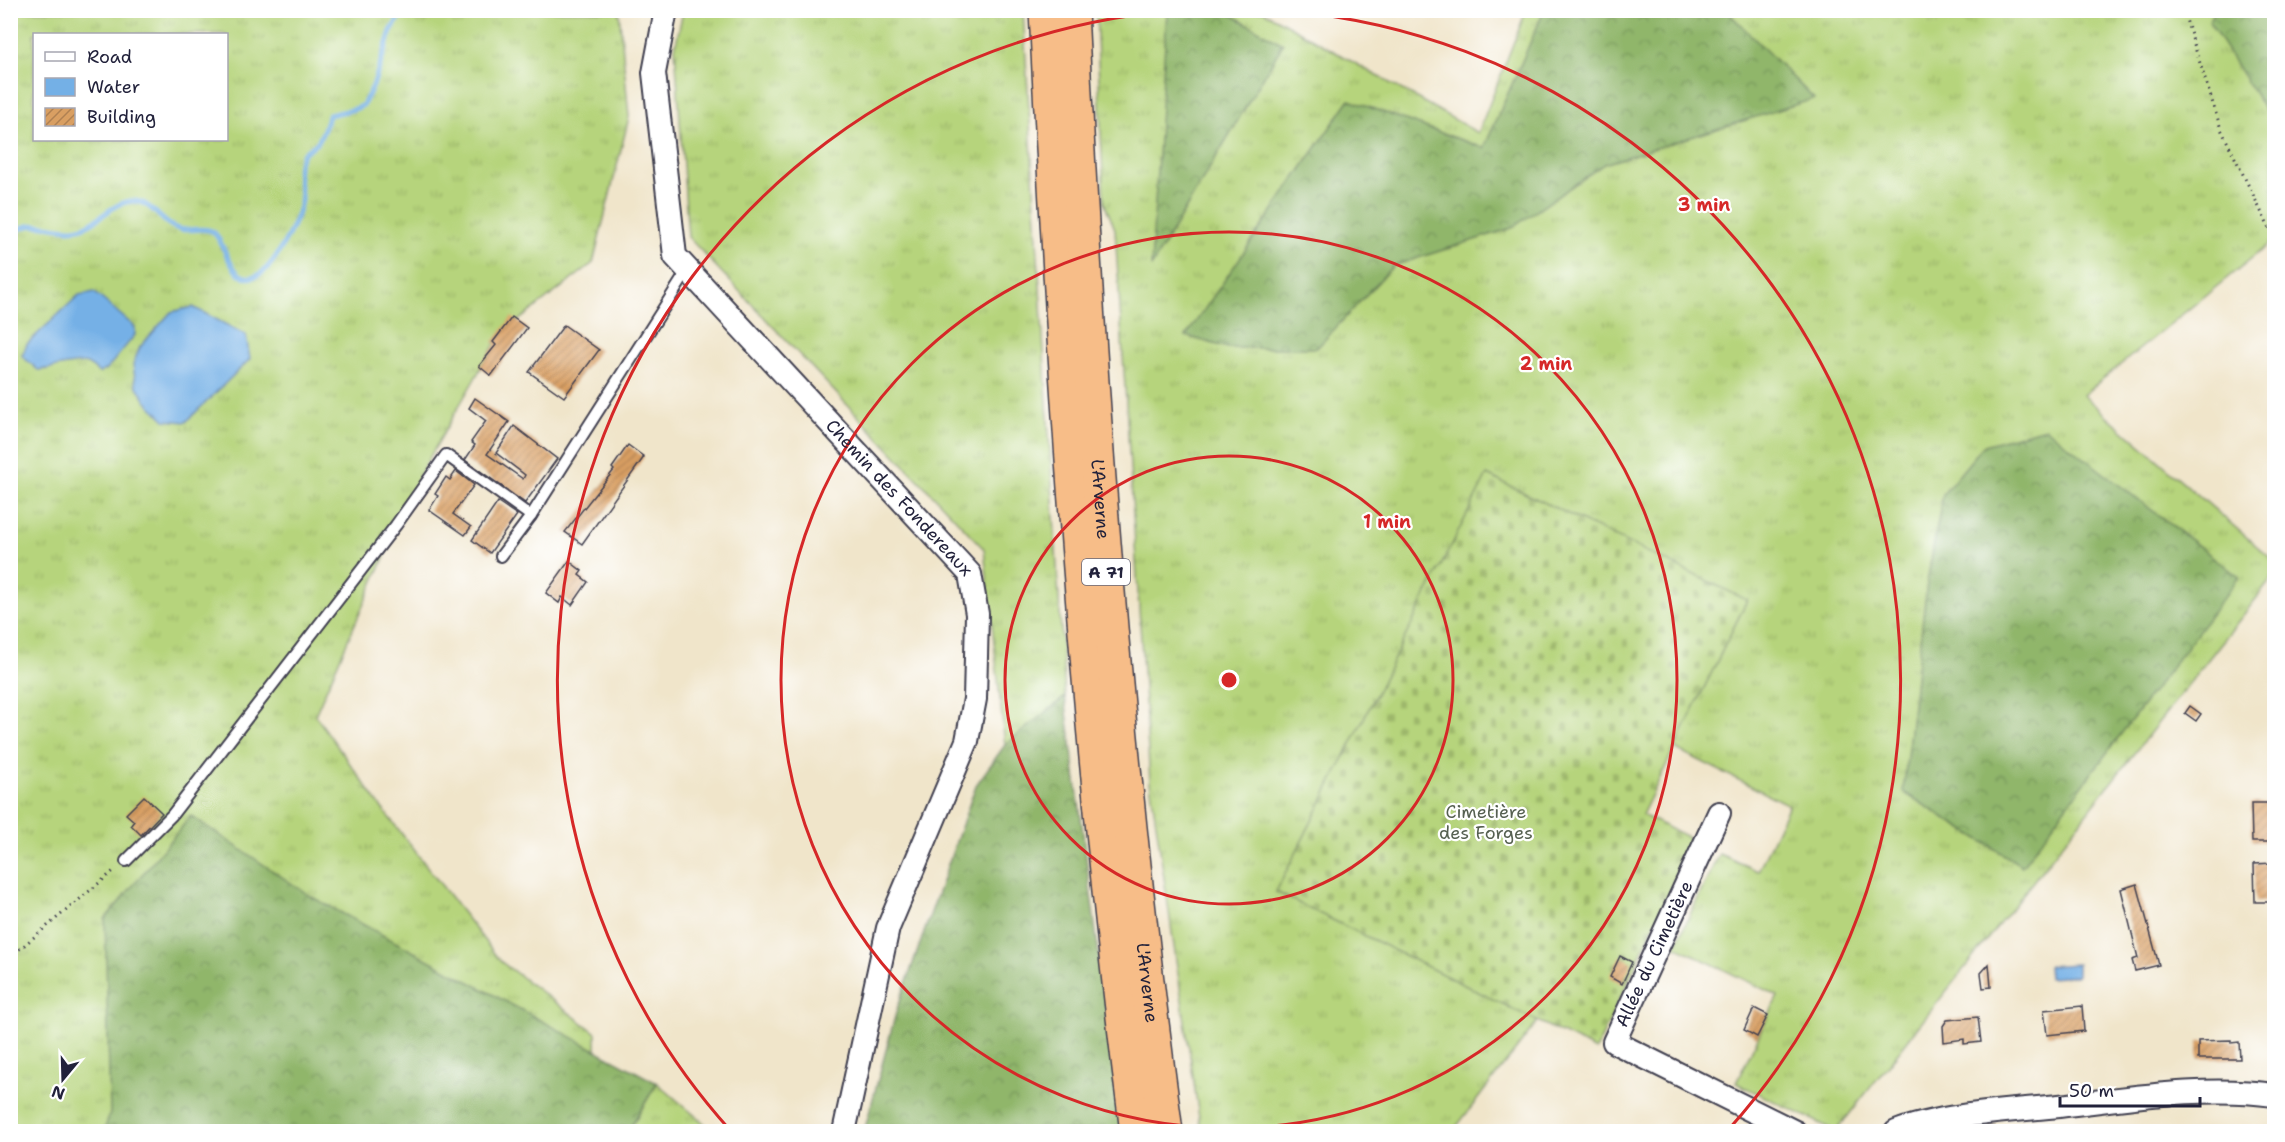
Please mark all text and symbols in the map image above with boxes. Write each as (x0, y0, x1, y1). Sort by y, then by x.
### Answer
legend (33, 33, 228, 141)
text: Road (87, 45, 132, 69)
text: Water (87, 75, 140, 99)
text: Building (87, 105, 156, 129)
text: 3 min (1678, 193, 1730, 217)
text: 2 min (1520, 352, 1572, 376)
street label: Chemin des Fondereaux (820, 414, 978, 581)
street label: L'Arverne (1085, 458, 1115, 540)
text: 1 min (1363, 510, 1411, 534)
road number: A 71 (1082, 559, 1130, 585)
centre of rings (1219, 670, 1239, 690)
park label: Cimetière des Forges (1439, 800, 1533, 845)
street label: Allée du Cimetière (1610, 877, 1698, 1031)
street label: L'Arverne (1131, 942, 1164, 1024)
north arrow (33, 1049, 93, 1109)
scale bar (2060, 1070, 2200, 1108)
text: 50 m (2069, 1079, 2114, 1103)
text: N (49, 1081, 68, 1105)

